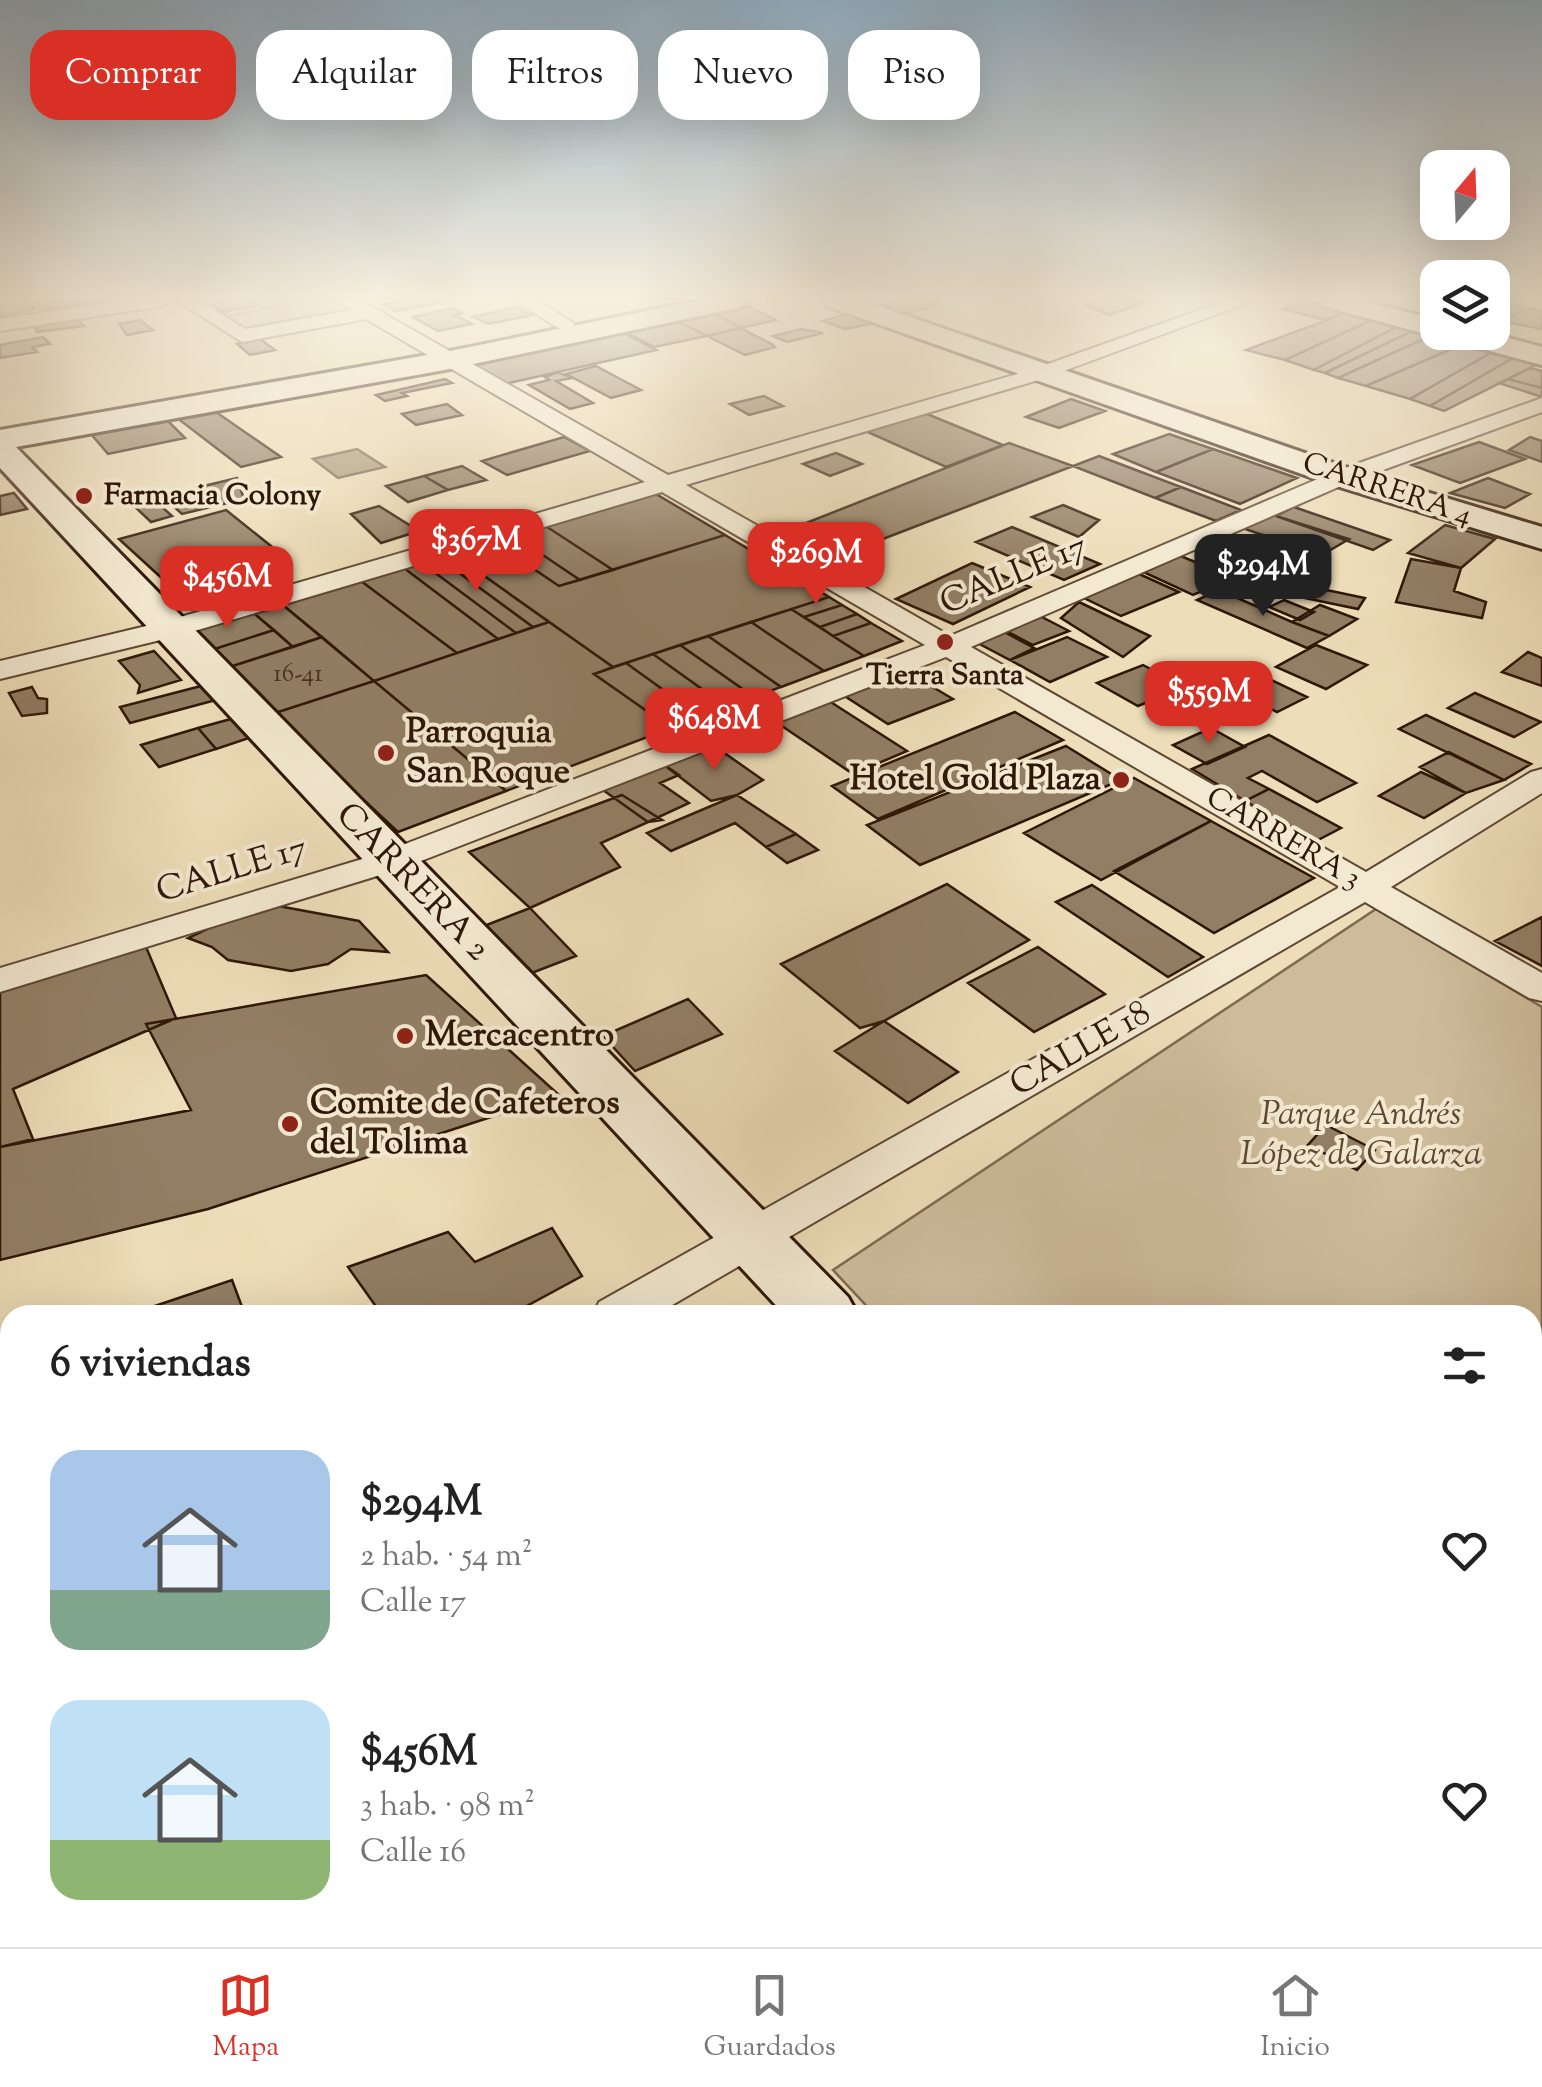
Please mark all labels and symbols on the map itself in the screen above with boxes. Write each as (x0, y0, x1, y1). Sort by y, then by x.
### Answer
north arrow (1420, 150, 1510, 240)
street label: CARRERA 4 (1297, 442, 1477, 538)
place label: Farmacia Colony (104, 475, 321, 518)
marker: Farmacia Colony (73, 485, 95, 507)
pin: $367M (406, 509, 546, 594)
pin: $269M (746, 522, 886, 607)
street label: CALLE 17 (933, 522, 1095, 630)
pin: $294M (1193, 534, 1333, 619)
pin: $456M (157, 546, 297, 631)
marker: Tierra Santa (934, 631, 956, 653)
place label: Tierra Santa (866, 655, 1024, 698)
house number: 16-41 (273, 657, 323, 693)
pin: $559M (1139, 661, 1279, 746)
pin: $648M (644, 688, 784, 773)
place label: Parroquia San Roque (406, 708, 570, 799)
marker: Parroquia San Roque (375, 742, 397, 764)
place label: Hotel Gold Plaza (850, 755, 1101, 806)
marker: Hotel Gold Plaza (1110, 769, 1132, 791)
street label: CARRERA 3 (1197, 777, 1369, 901)
street label: CARRERA 2 (323, 792, 501, 974)
street label: CALLE 17 (150, 824, 314, 918)
street label: CALLE 18 (1001, 989, 1161, 1111)
place label: Mercacentro (425, 1011, 614, 1062)
marker: Mercacentro (394, 1025, 416, 1047)
place label: Comite de Cafeteros del Tolima (310, 1079, 620, 1170)
park label: Parque Andrés López de Galarza (1240, 1090, 1482, 1181)
marker: Comite de Cafeteros del Tolima (279, 1113, 301, 1135)

